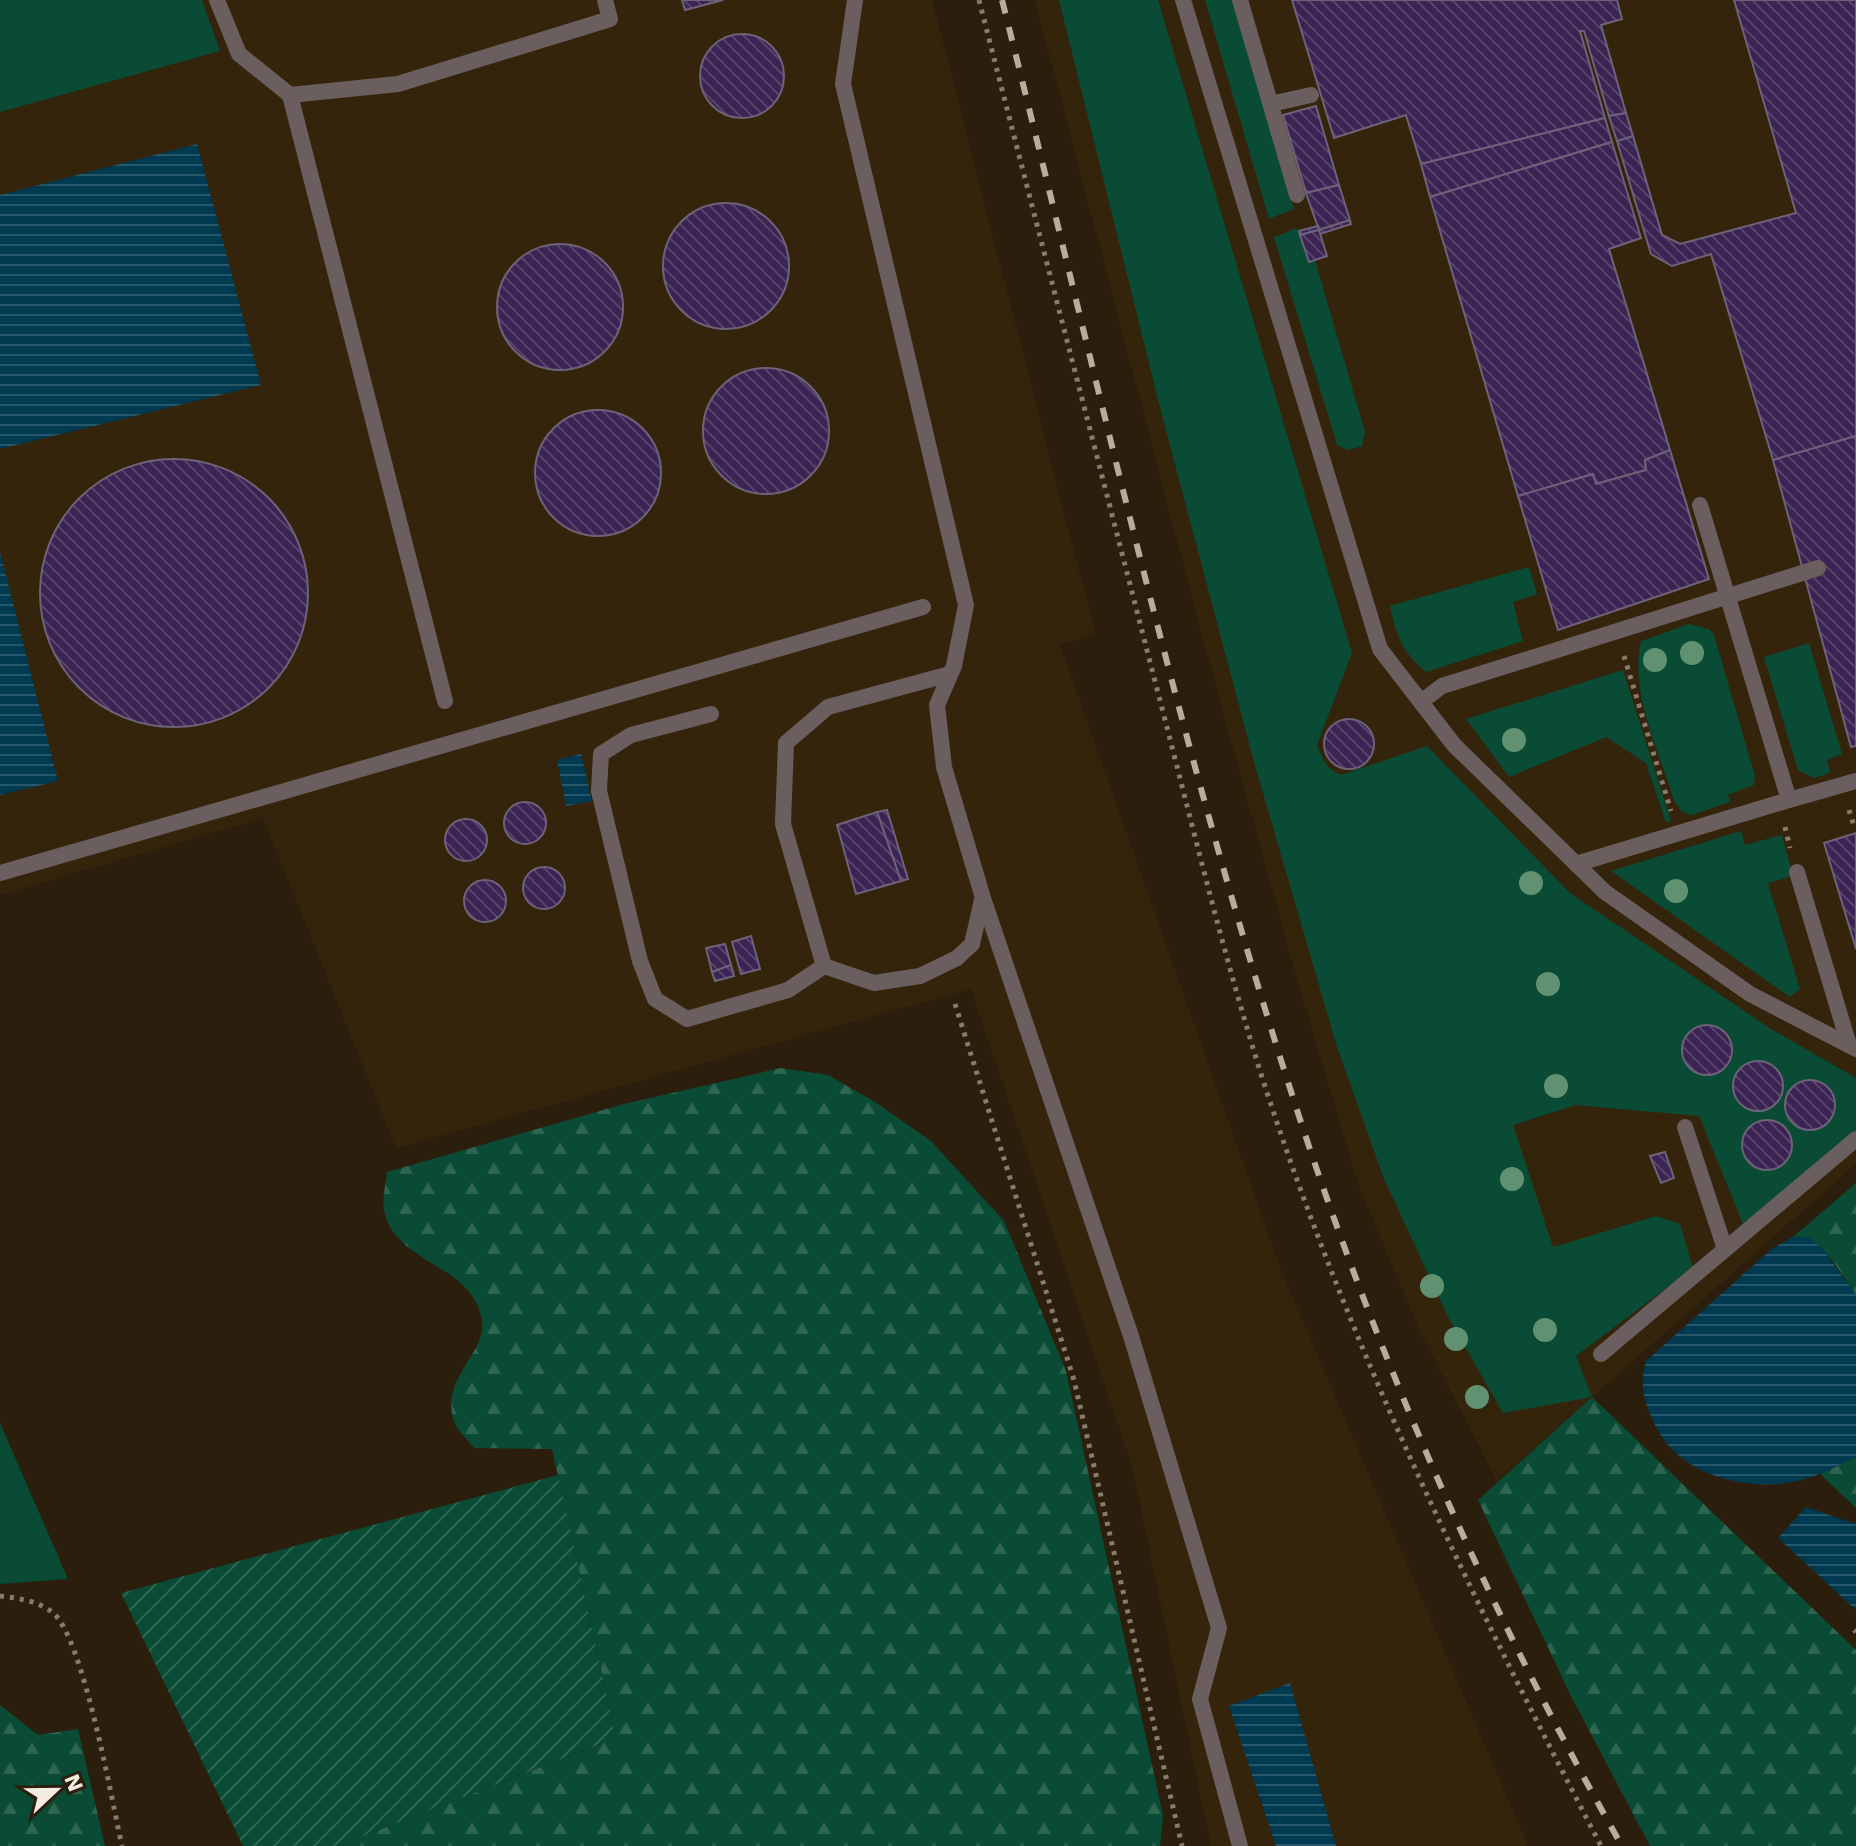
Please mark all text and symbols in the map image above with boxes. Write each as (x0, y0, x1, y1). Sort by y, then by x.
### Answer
north arrow (16, 1750, 96, 1830)
text: N (59, 1770, 89, 1795)

